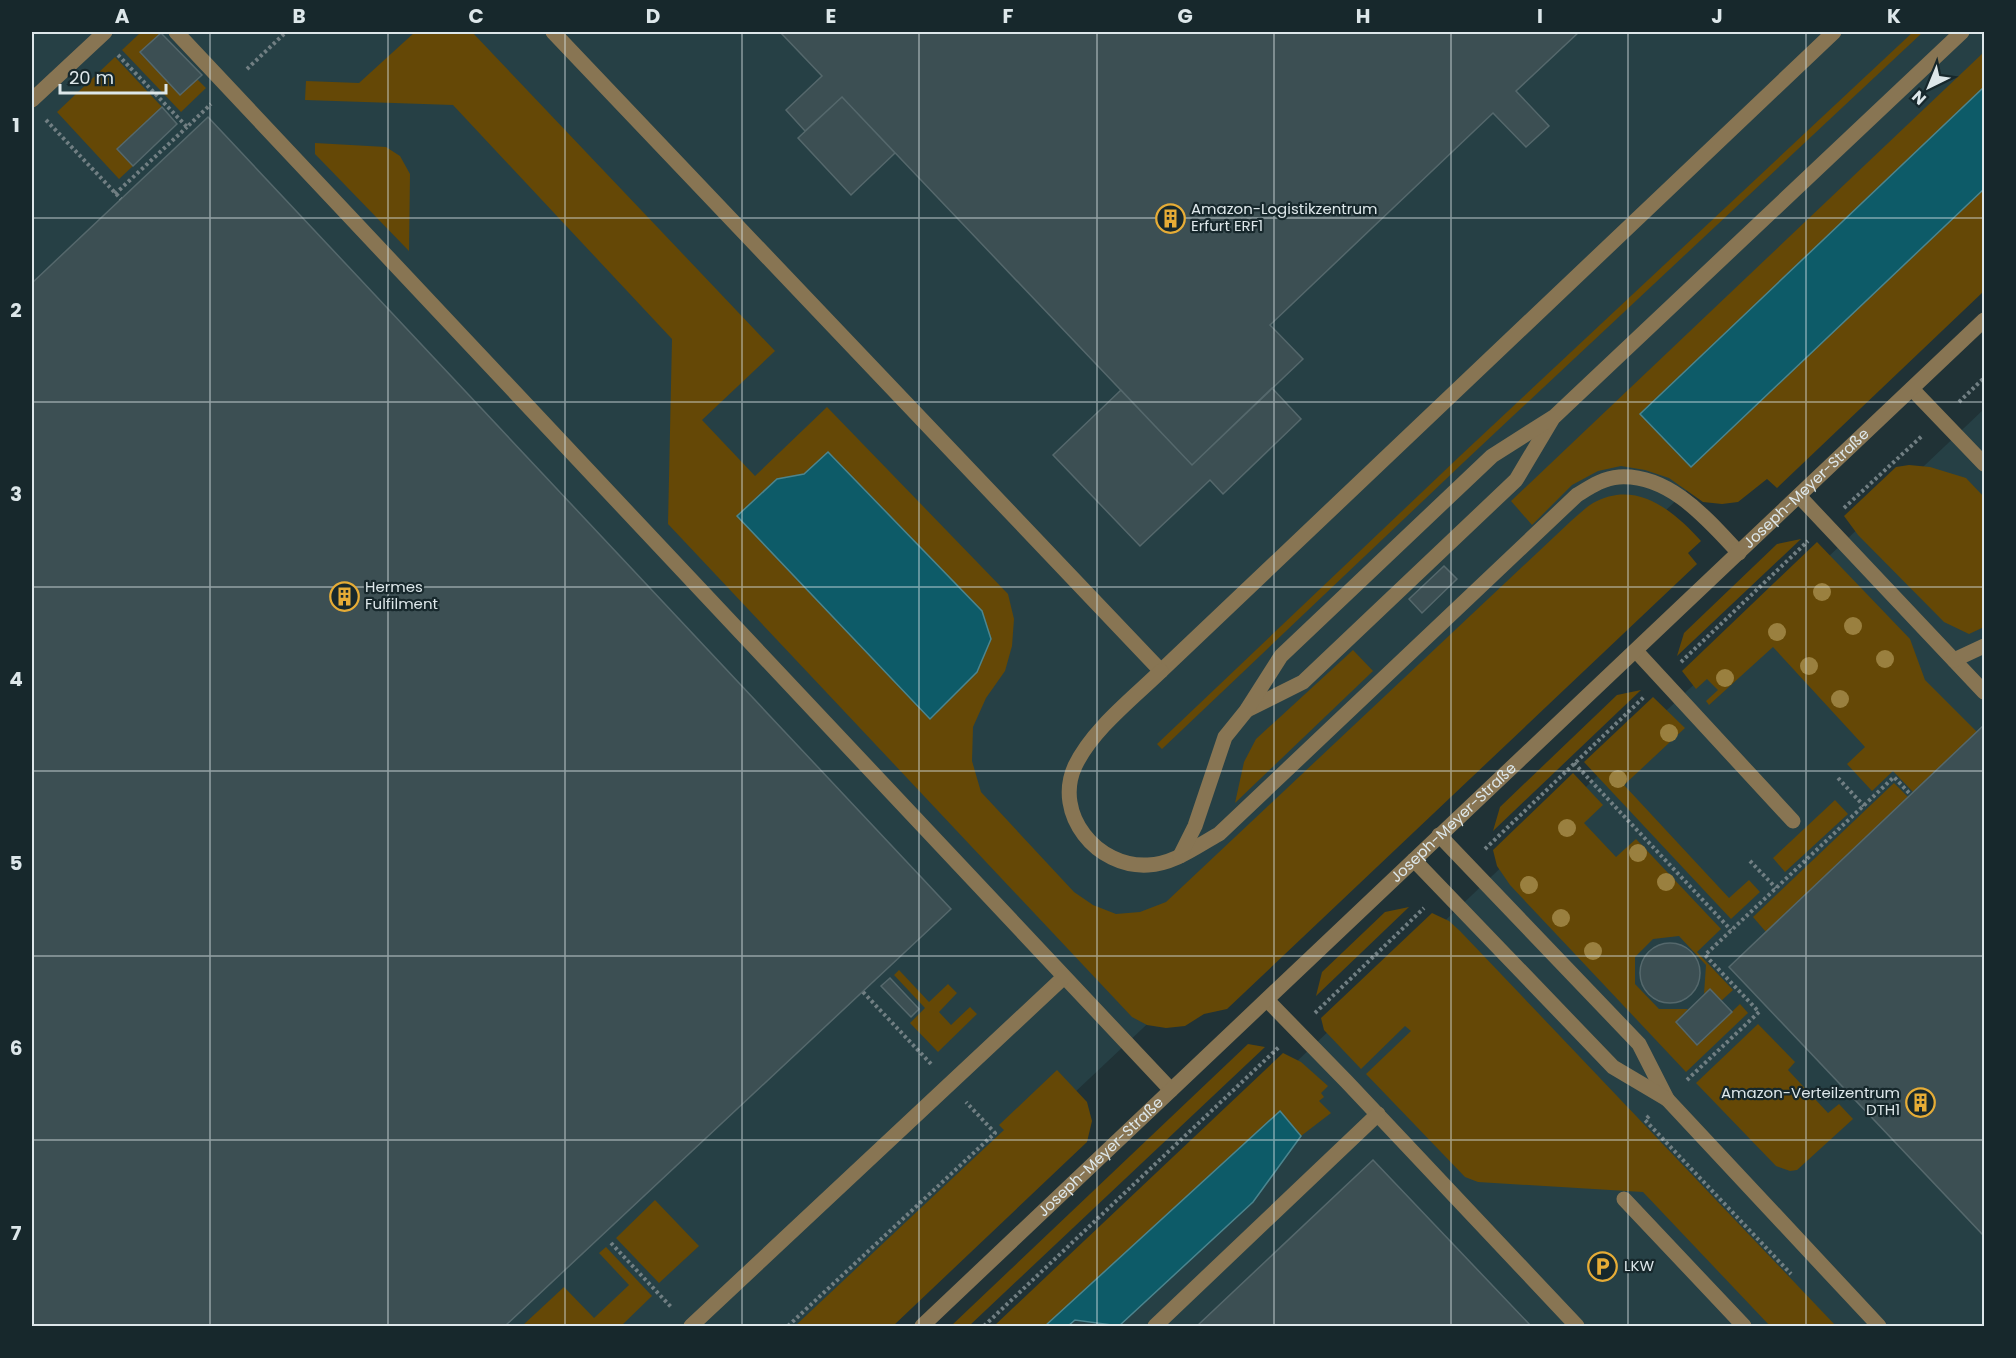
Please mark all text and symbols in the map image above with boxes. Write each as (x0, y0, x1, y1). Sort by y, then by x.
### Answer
text: A (115, 2, 130, 30)
text: B (292, 2, 306, 30)
text: C (468, 2, 484, 30)
text: D (646, 2, 660, 30)
text: E (826, 2, 836, 30)
text: F (1003, 2, 1014, 30)
text: G (1177, 2, 1193, 30)
text: H (1356, 2, 1370, 30)
text: I (1537, 2, 1543, 30)
text: J (1711, 2, 1723, 30)
text: K (1887, 2, 1901, 30)
scale bar (60, 57, 166, 95)
north arrow (1899, 57, 1959, 117)
text: 20 m (69, 65, 114, 90)
text: N (1907, 85, 1931, 110)
text: 1 (12, 111, 20, 139)
place label: Amazon-Logistikzentrum Erfurt ERF1 (1191, 198, 1377, 236)
building icon: Amazon-Logistikzentrum Erfurt ERF1 (1154, 202, 1186, 234)
text: 2 (10, 296, 22, 324)
street label: Joseph-Meyer-Straße (1738, 423, 1873, 553)
text: 3 (10, 480, 22, 508)
place label: Hermes Fulfilment (365, 576, 438, 614)
building icon: Hermes Fulfilment (328, 580, 360, 612)
text: 4 (9, 665, 23, 693)
street label: Joseph-Meyer-Straße (1386, 757, 1521, 887)
text: 5 (10, 849, 23, 877)
text: 6 (10, 1034, 22, 1062)
place label: Amazon-Verteilzentrum DTH1 (1721, 1082, 1900, 1120)
building icon: Amazon-Verteilzentrum DTH1 (1905, 1086, 1937, 1118)
street label: Joseph-Meyer-Straße (1033, 1092, 1168, 1221)
text: 7 (11, 1219, 22, 1247)
parking icon: LKW (1587, 1250, 1619, 1282)
place label: LKW (1624, 1255, 1654, 1276)

